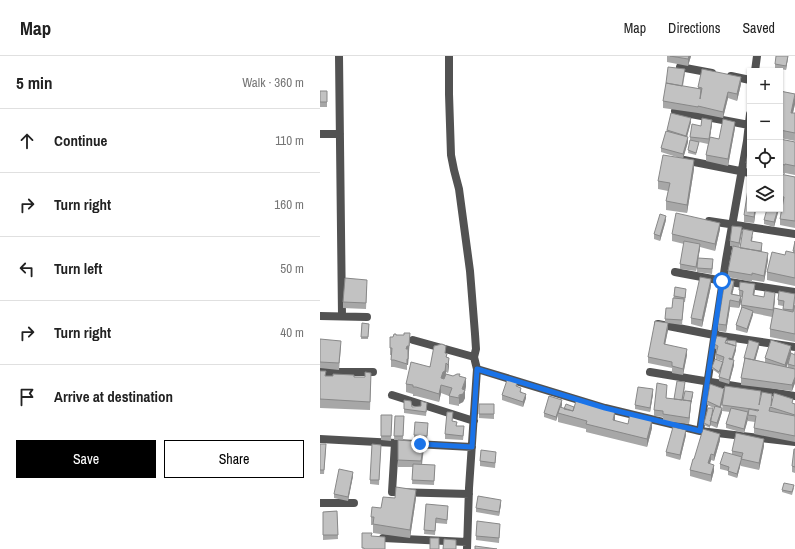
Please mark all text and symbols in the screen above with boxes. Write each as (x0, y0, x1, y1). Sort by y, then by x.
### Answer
text: Map (20, 15, 51, 41)
text: Map (624, 19, 646, 37)
text: Directions (668, 19, 720, 37)
text: Saved (742, 19, 775, 37)
map controls (747, 68, 783, 212)
button: + (747, 68, 783, 104)
text: 5 min (16, 71, 52, 94)
text: Walk · 360 m (242, 74, 304, 91)
button: − (747, 104, 783, 140)
icon: ahead (16, 130, 38, 152)
text: Continue (54, 130, 107, 151)
text: 110 m (275, 132, 304, 149)
button: locate (747, 140, 783, 176)
button: layers (747, 176, 783, 212)
icon: right (16, 194, 38, 216)
text: Turn right (54, 194, 111, 215)
text: 160 m (274, 196, 304, 213)
icon: left (16, 258, 38, 280)
text: Turn left (54, 258, 102, 279)
text: 50 m (280, 260, 304, 277)
route start (713, 272, 731, 290)
icon: right (16, 322, 38, 344)
text: Turn right (54, 322, 111, 343)
text: 40 m (280, 324, 304, 341)
icon: arrive (16, 386, 38, 408)
text: Arrive at destination (54, 386, 173, 407)
route end (411, 435, 429, 453)
button: Save (16, 440, 156, 478)
button: Share (164, 440, 304, 478)

